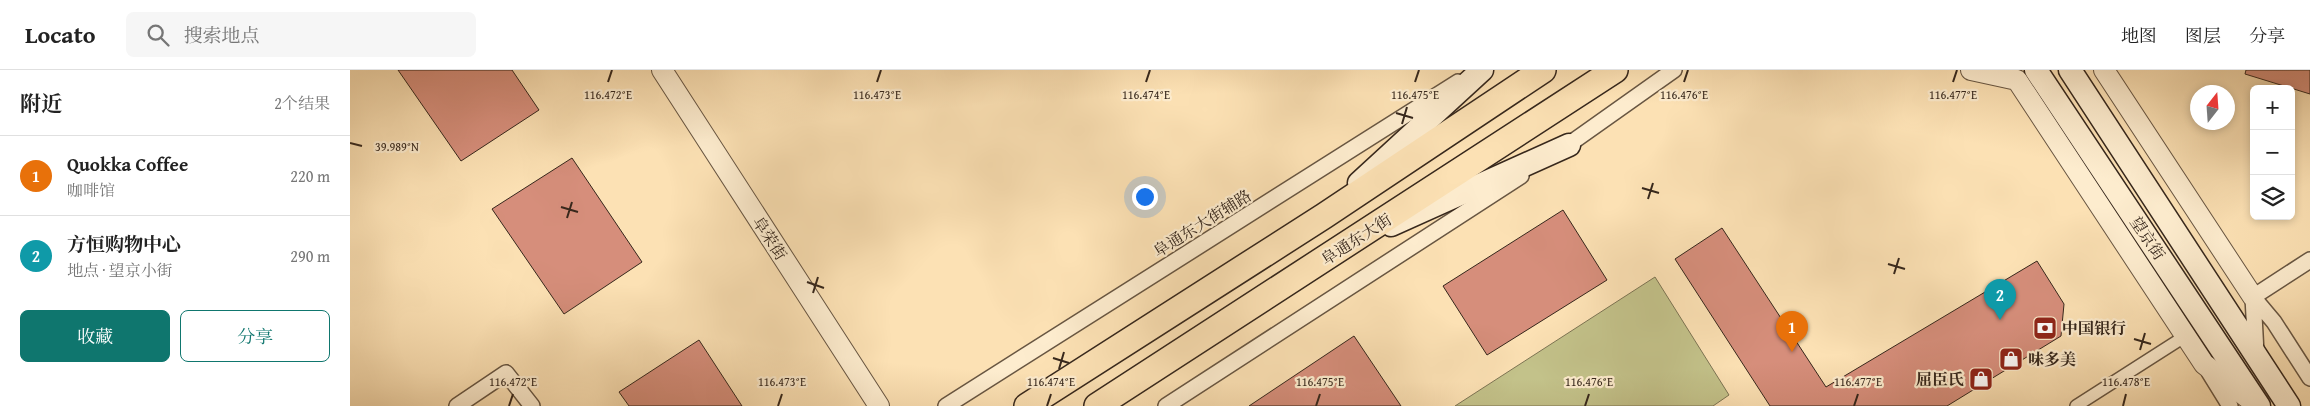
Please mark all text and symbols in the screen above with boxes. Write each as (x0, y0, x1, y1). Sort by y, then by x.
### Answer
search box (126, 12, 476, 57)
text: Locato (25, 17, 96, 52)
icon: search (144, 21, 172, 49)
text: 搜索地点 (184, 21, 260, 49)
text: 地图 (2121, 22, 2157, 49)
text: 图层 (2185, 22, 2221, 49)
text: 分享 (2249, 22, 2285, 49)
north arrow (2190, 85, 2235, 130)
map controls (2250, 85, 2295, 220)
button: + (2250, 85, 2295, 130)
text: 116.472°E (584, 86, 632, 103)
text: 116.473°E (853, 86, 901, 103)
text: 116.474°E (1122, 86, 1170, 103)
text: 116.475°E (1391, 86, 1439, 103)
text: 116.476°E (1660, 86, 1708, 103)
text: 116.477°E (1929, 86, 1977, 103)
text: 附近 (20, 88, 62, 119)
text: 2个结果 (274, 91, 330, 115)
button: − (2250, 130, 2295, 175)
text: 39.989°N (375, 138, 419, 155)
text: Quokka Coffee (67, 150, 188, 178)
text: 1 (32, 164, 40, 188)
text: 220 m (290, 164, 330, 188)
button: layers (2250, 175, 2295, 220)
text: 咖啡馆 (67, 178, 115, 202)
street label: 阜通东大街辅路 (1148, 183, 1256, 263)
your location (1132, 184, 1158, 210)
street label: 阜通东大街 (1316, 207, 1396, 271)
street label: 阜荣街 (747, 211, 793, 265)
street label: 望京街 (2125, 211, 2171, 265)
text: 方恒购物中心 (67, 230, 181, 258)
text: 2 (32, 244, 40, 268)
text: 290 m (290, 244, 330, 268)
text: 地点 · 望京小街 (67, 258, 173, 282)
pin: 2 (1984, 279, 2016, 320)
button: 收藏 (20, 310, 170, 362)
button: 分享 (180, 310, 330, 362)
pin: 1 (1776, 311, 1808, 352)
bank icon: 中国银行 (2032, 315, 2058, 341)
place label: 中国银行 (2062, 316, 2126, 340)
shop icon: 味多美 (1998, 346, 2024, 372)
place label: 味多美 (2028, 347, 2076, 371)
shop icon: 屈臣氏 (1968, 366, 1994, 392)
place label: 屈臣氏 (1916, 367, 1964, 391)
text: 116.472°E (489, 373, 537, 390)
text: 116.473°E (758, 373, 806, 390)
text: 116.474°E (1027, 373, 1075, 390)
text: 116.475°E (1296, 373, 1344, 390)
text: 116.476°E (1565, 373, 1613, 390)
text: 116.477°E (1834, 373, 1882, 390)
text: 116.478°E (2102, 373, 2150, 390)

